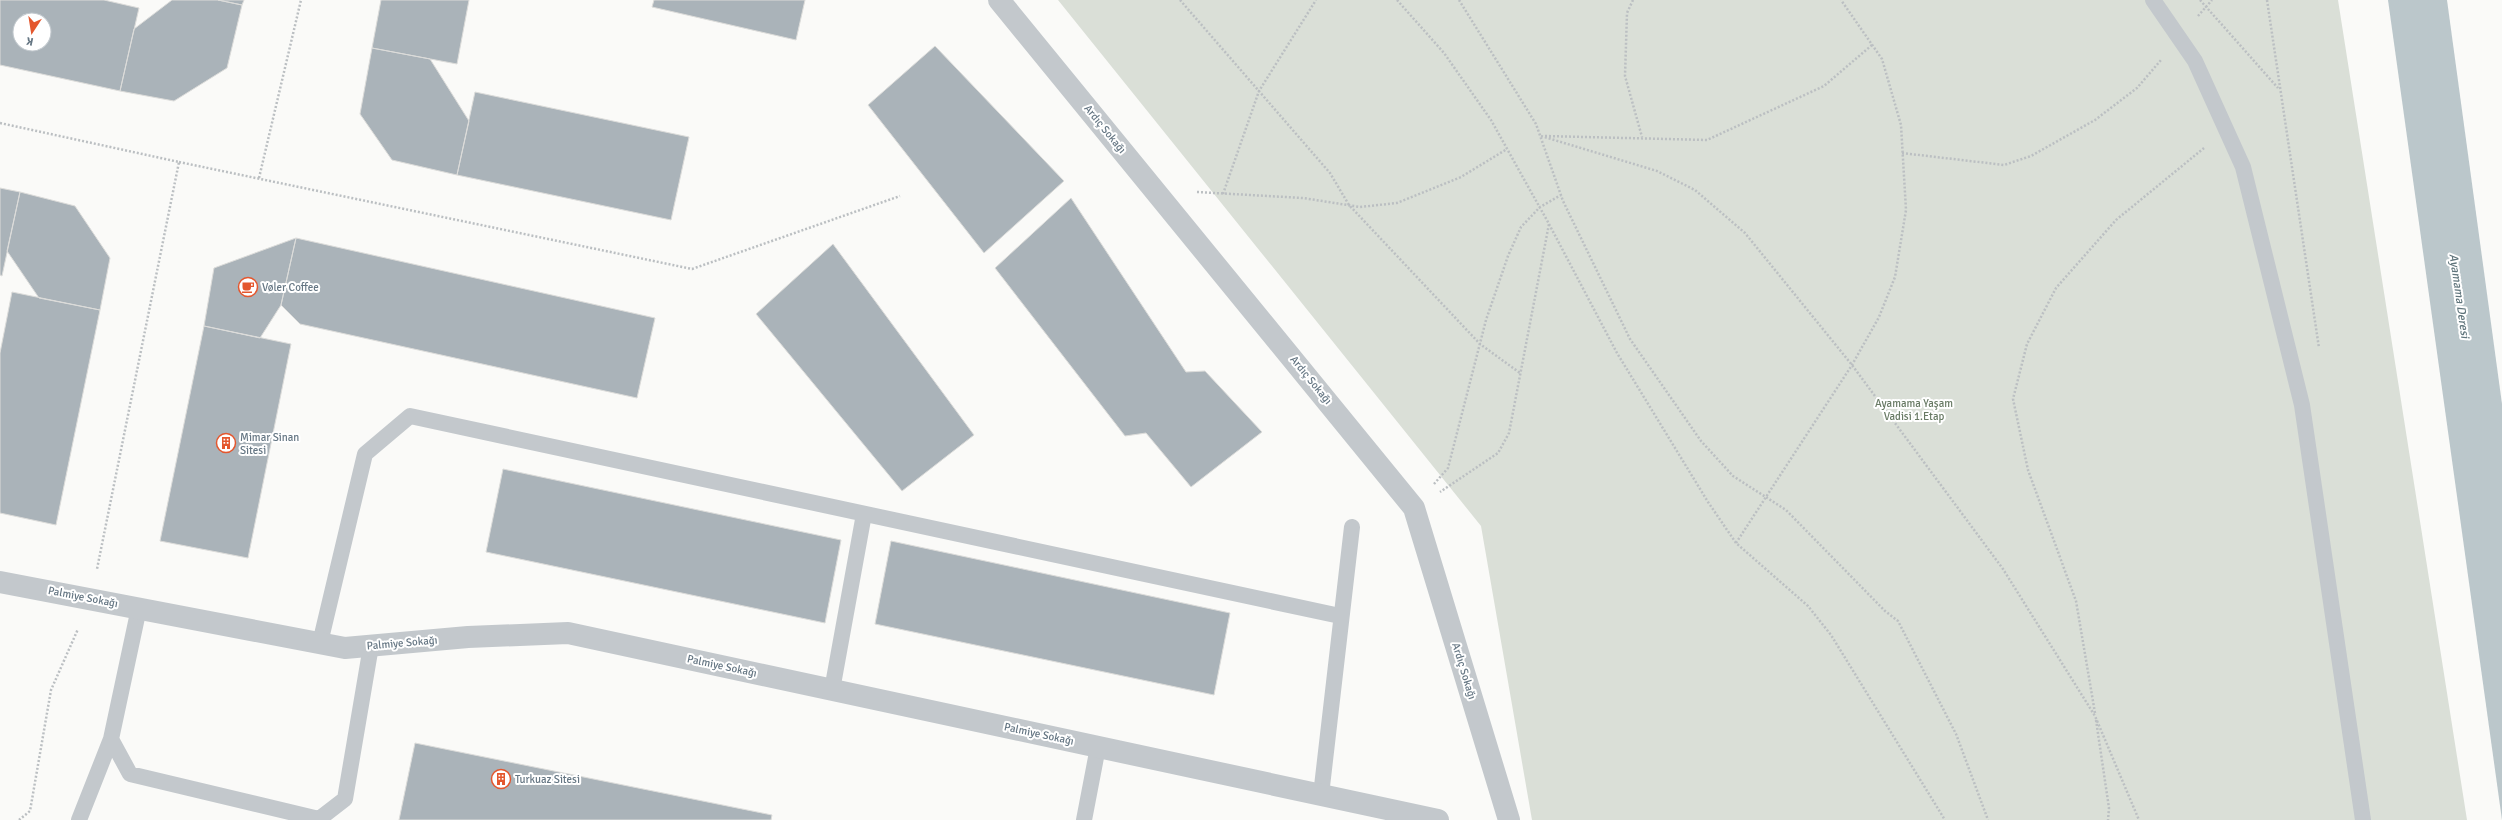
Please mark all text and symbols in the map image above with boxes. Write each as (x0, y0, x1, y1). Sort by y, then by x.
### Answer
north arrow (12, 12, 52, 52)
text: K (25, 34, 35, 48)
street label: Ardıç Sokağı (1081, 102, 1129, 156)
water label: Ayamama Deresi (2446, 253, 2473, 341)
cafe icon: Vøler Coffee (237, 276, 259, 298)
place label: Vøler Coffee (262, 281, 319, 294)
street label: Ardıç Sokağı (1287, 353, 1335, 407)
park label: Ayamama Yaşam Vadisi 1.Etap (1875, 397, 1953, 423)
place label: Mimar Sinan Sitesi (240, 431, 299, 457)
building icon: Mimar Sinan Sitesi (215, 432, 237, 454)
street label: Palmiye Sokağı (47, 584, 119, 610)
street label: Palmiye Sokağı (366, 633, 438, 653)
street label: Ardıç Sokağı (1449, 641, 1479, 701)
street label: Palmiye Sokağı (686, 652, 758, 680)
street label: Palmiye Sokağı (1003, 720, 1075, 748)
building icon: Turkuaz Sitesi (490, 768, 512, 790)
place label: Turkuaz Sitesi (515, 773, 580, 786)

